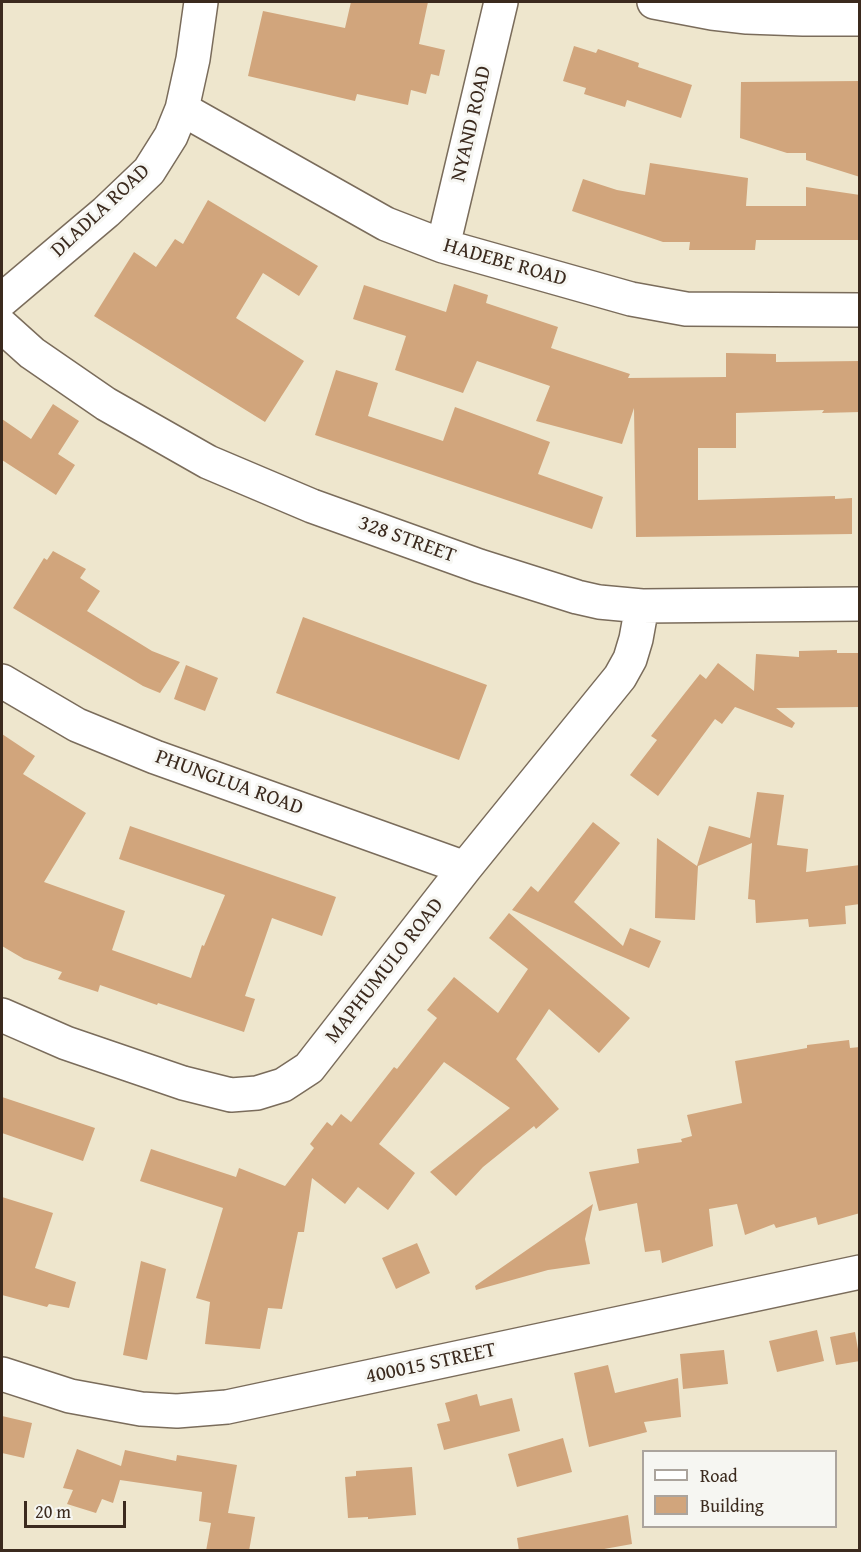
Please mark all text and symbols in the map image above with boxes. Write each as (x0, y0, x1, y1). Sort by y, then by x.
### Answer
street label: NYAND ROAD (446, 64, 498, 184)
street label: DLADLA ROAD (46, 159, 156, 263)
street label: HADEBE ROAD (441, 233, 569, 293)
street label: 328 STREET (355, 511, 459, 569)
street label: PHUNGLUA ROAD (152, 745, 306, 821)
street label: MAPHUMULO ROAD (320, 893, 450, 1049)
street label: 400015 STREET (364, 1338, 498, 1390)
legend (642, 1450, 837, 1528)
text: Road (700, 1462, 738, 1489)
scale bar (27, 1489, 129, 1527)
text: Building (700, 1492, 764, 1519)
text: 20 m (35, 1498, 71, 1525)

